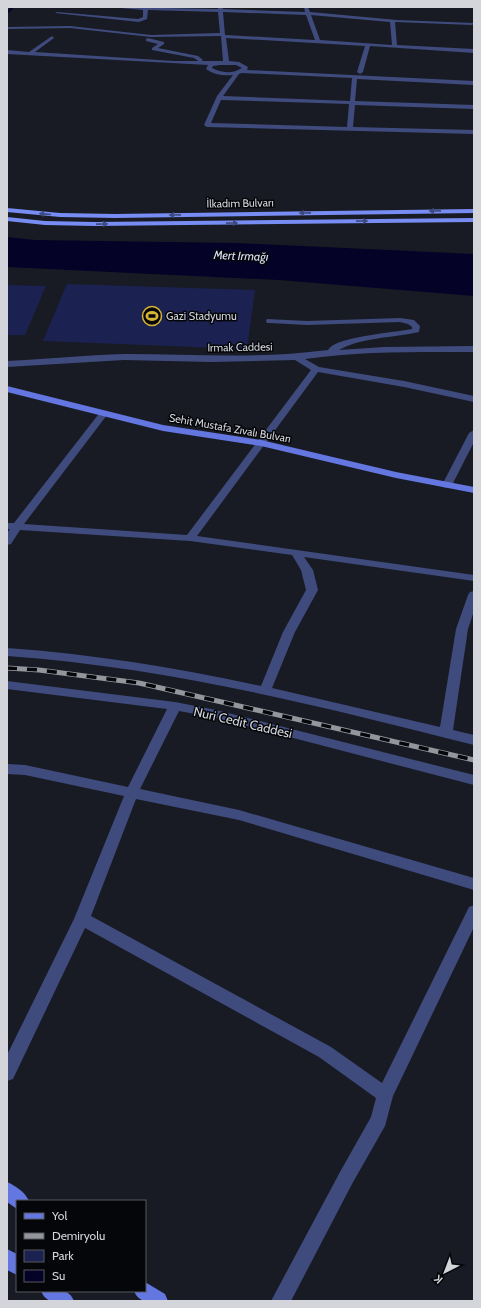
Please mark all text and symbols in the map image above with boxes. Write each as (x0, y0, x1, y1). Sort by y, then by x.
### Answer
street label: İlkadım Bulvarı (206, 195, 274, 211)
one-way arrow (428, 208, 441, 214)
one-way arrow (39, 210, 51, 217)
one-way arrow (298, 210, 311, 216)
one-way arrow (168, 212, 181, 218)
one-way arrow (356, 218, 369, 224)
one-way arrow (226, 220, 239, 226)
one-way arrow (96, 221, 109, 227)
water label: Mert Irmağı (212, 247, 269, 264)
sports icon: Gazi Stadyumu (141, 305, 163, 327)
place label: Gazi Stadyumu (166, 309, 237, 323)
street label: Irmak Caddesi (207, 339, 273, 355)
street label: Sehit Mustafa Zıvalı Bulvarı (168, 410, 292, 446)
street label: Nuri Cedit Caddesi (192, 703, 294, 741)
legend (16, 1200, 146, 1292)
text: Yol (51, 1208, 67, 1223)
text: Demiryolu (52, 1228, 105, 1243)
text: Park (52, 1248, 74, 1263)
north arrow (425, 1252, 465, 1292)
text: Su (52, 1268, 65, 1283)
text: K (431, 1272, 446, 1287)

